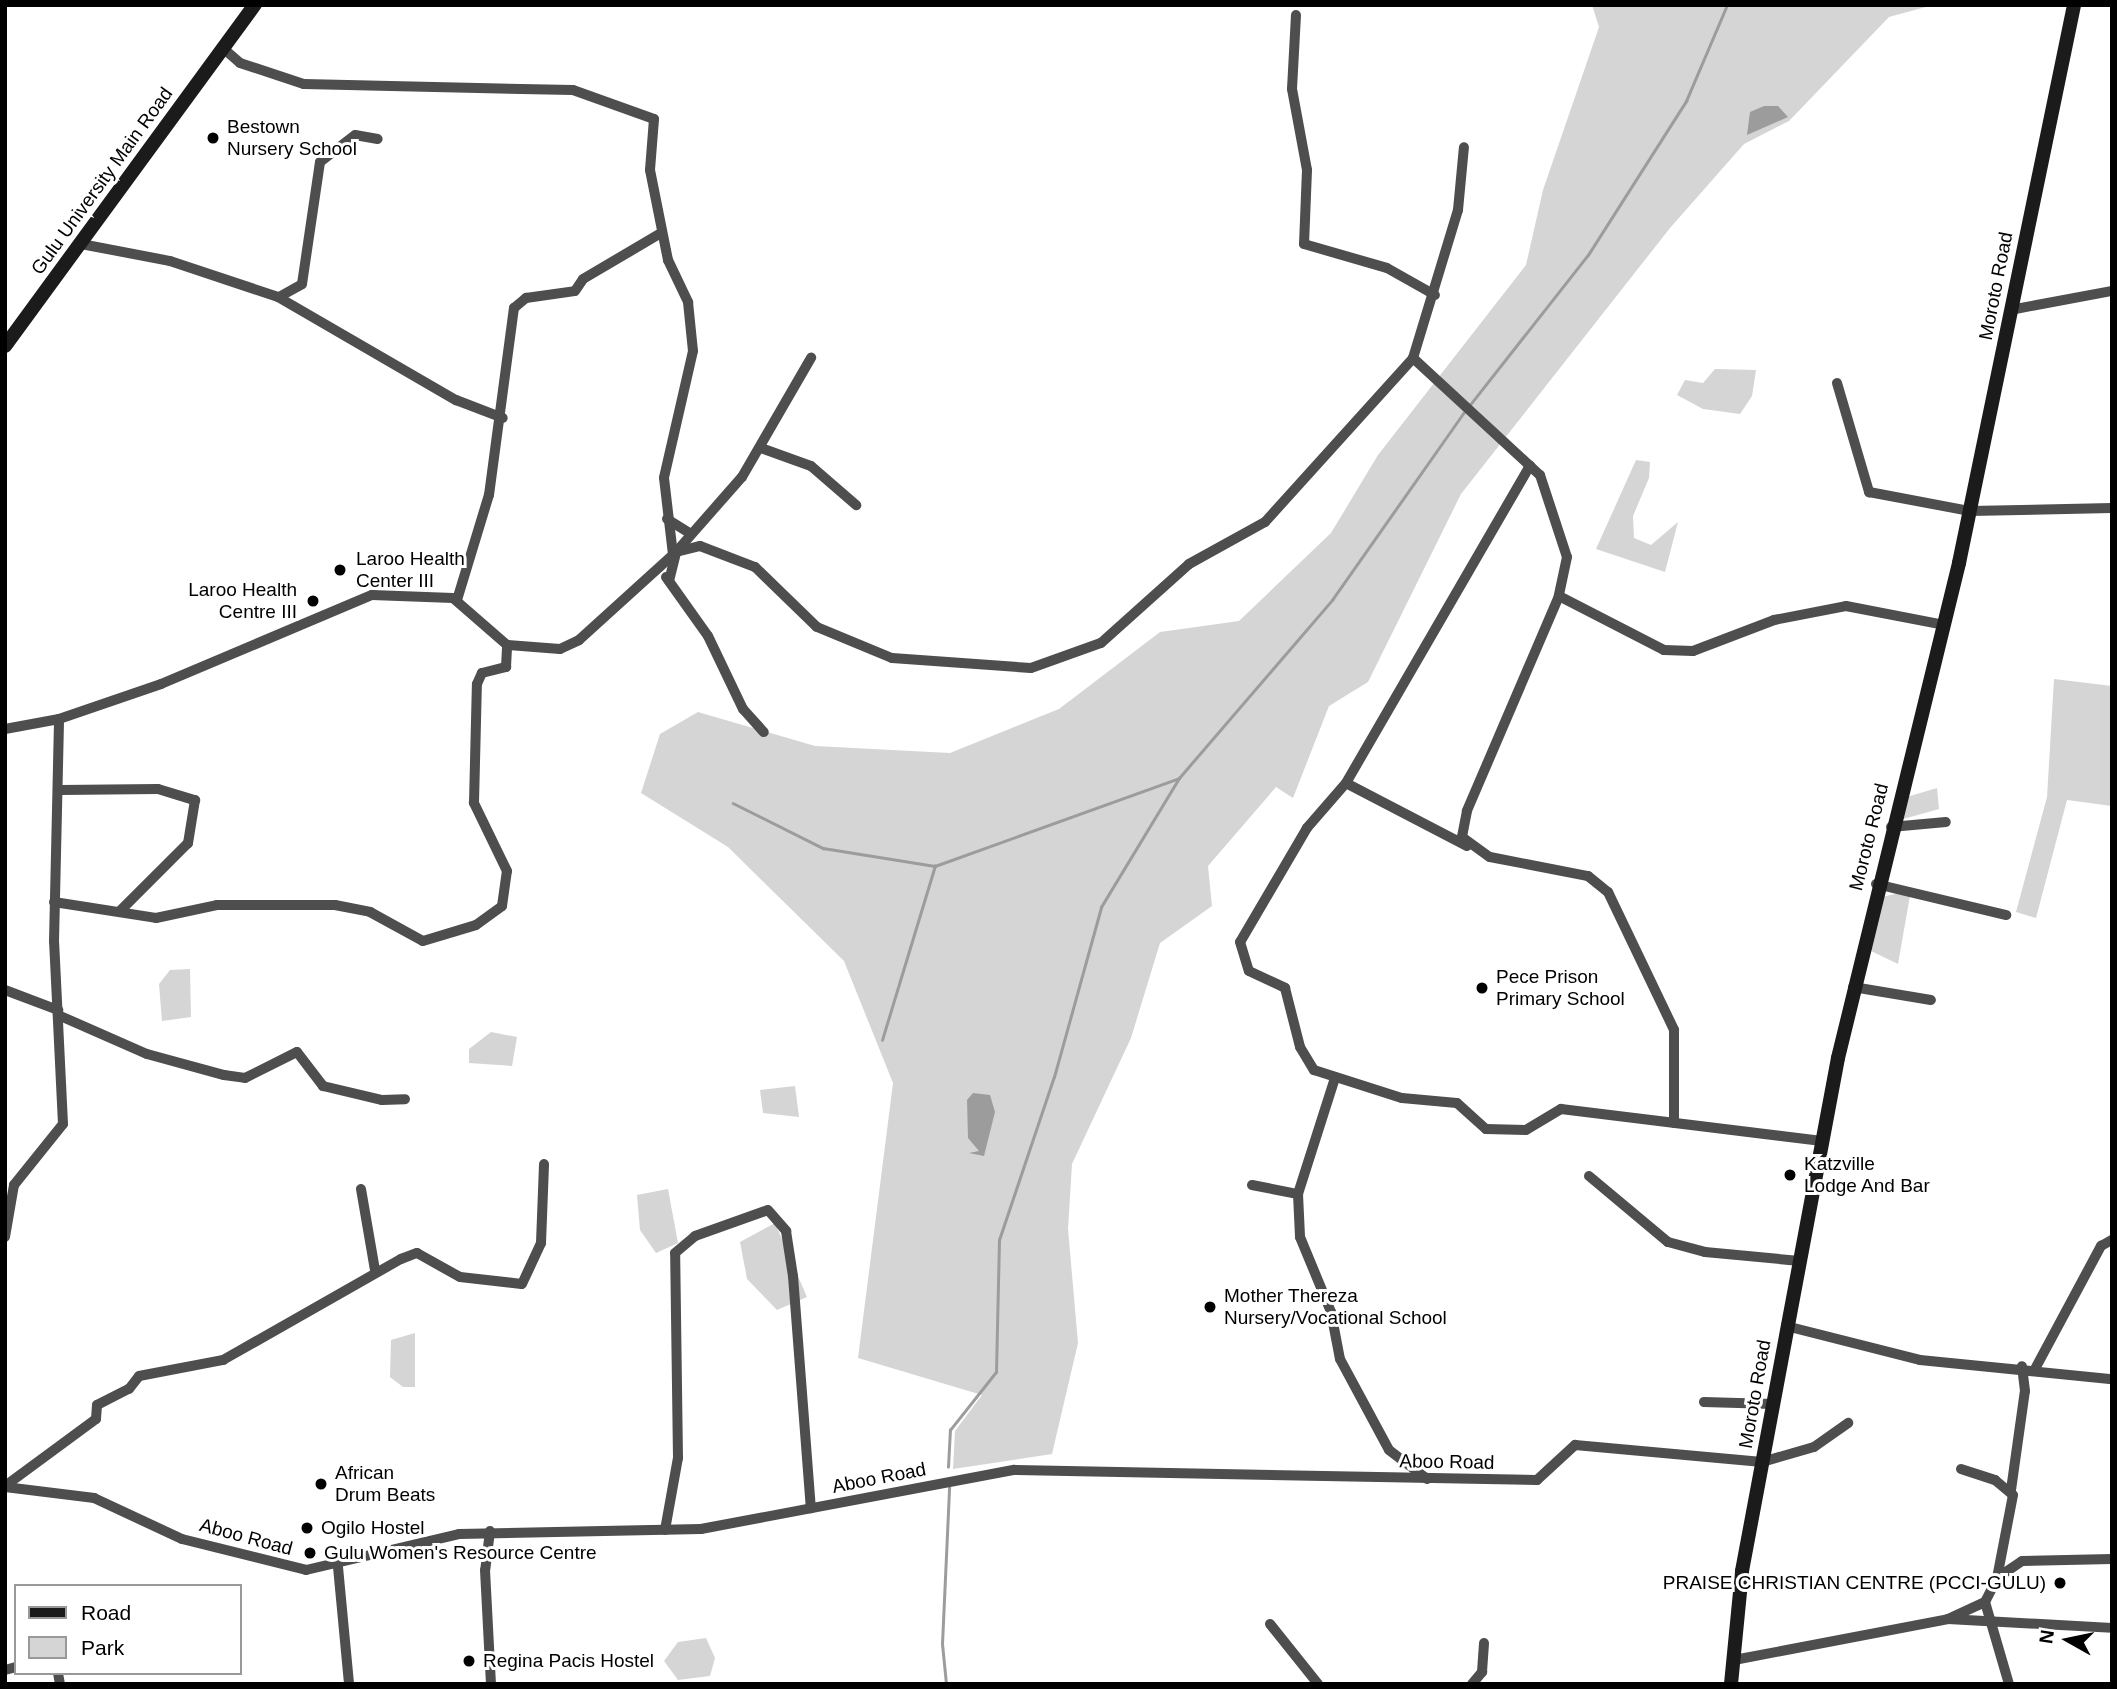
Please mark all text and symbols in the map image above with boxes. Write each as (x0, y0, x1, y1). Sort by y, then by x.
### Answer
street label: Gulu University Main Road (26, 83, 178, 279)
place label: Bestown Nursery School (227, 116, 357, 160)
marker: Bestown Nursery School (205, 130, 221, 146)
street label: Moroto Road (1974, 230, 2018, 342)
place label: Laroo Health Center III (356, 548, 465, 592)
marker: Laroo Health Center III (330, 560, 350, 580)
place label: Laroo Health Centre III (188, 579, 297, 623)
marker: Laroo Health Centre III (303, 591, 323, 611)
street label: Moroto Road (1845, 781, 1893, 893)
place label: Pece Prison Primary School (1496, 966, 1625, 1010)
marker: Pece Prison Primary School (1474, 980, 1490, 996)
place label: Katzville Lodge And Bar (1804, 1153, 1931, 1197)
marker: Katzville Lodge And Bar (1782, 1167, 1798, 1183)
place label: Mother Thereza Nursery/Vocational School (1224, 1285, 1447, 1329)
marker: Mother Thereza Nursery/Vocational School (1202, 1299, 1218, 1315)
street label: Moroto Road (1734, 1338, 1776, 1450)
street label: Aboo Road (1399, 1450, 1495, 1474)
street label: Aboo Road (830, 1458, 928, 1498)
place label: African Drum Beats (335, 1462, 435, 1506)
marker: African Drum Beats (313, 1476, 329, 1492)
street label: Aboo Road (197, 1514, 295, 1560)
place label: Ogilo Hostel (321, 1517, 424, 1539)
marker: Ogilo Hostel (299, 1520, 315, 1536)
place label: Gulu Women's Resource Centre (324, 1542, 597, 1564)
marker: Gulu Women's Resource Centre (302, 1545, 318, 1561)
place label: PRAISE CHRISTIAN CENTRE (PCCI-GULU) (1663, 1572, 2046, 1594)
marker: PRAISE CHRISTIAN CENTRE (PCCI-GULU) (2052, 1575, 2068, 1591)
legend (14, 1584, 242, 1675)
text: Road (81, 1601, 131, 1624)
north arrow (2033, 1605, 2103, 1675)
text: N (2035, 1628, 2058, 1645)
text: Park (81, 1636, 124, 1659)
place label: Regina Pacis Hostel (483, 1650, 654, 1672)
marker: Regina Pacis Hostel (461, 1653, 477, 1669)

